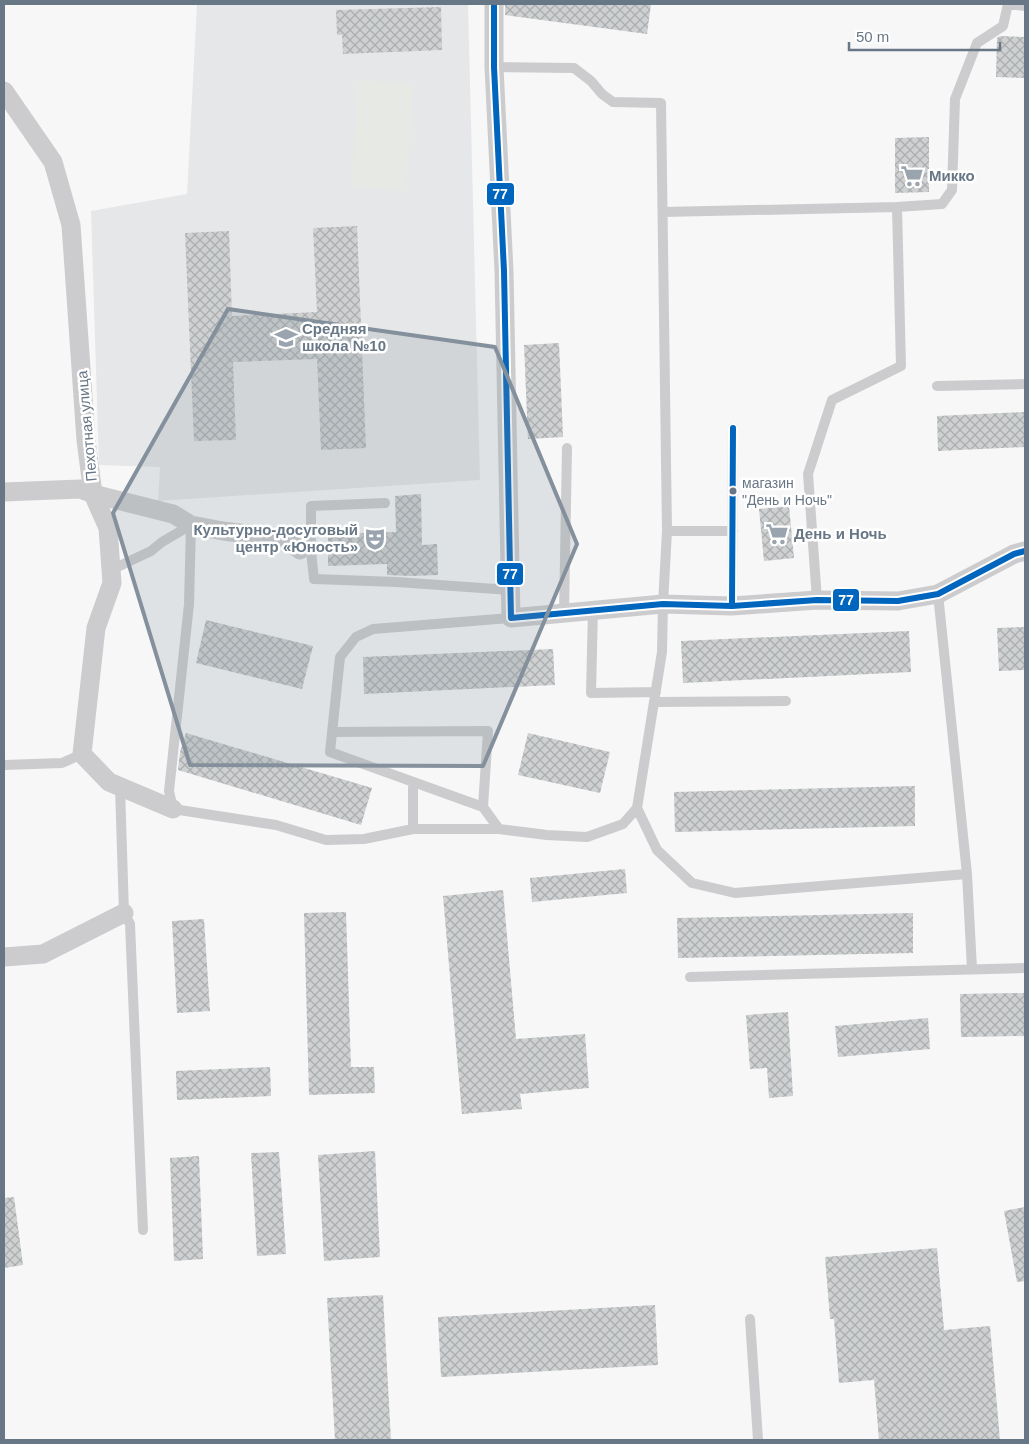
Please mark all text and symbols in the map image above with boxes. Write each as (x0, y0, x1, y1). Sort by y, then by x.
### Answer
scale bar (849, 20, 1000, 52)
text: 50 m (856, 28, 889, 45)
supermarket icon: Микко (899, 163, 925, 189)
place label: Микко (929, 167, 975, 184)
line badge: 77 (486, 182, 515, 206)
text: 77 (492, 186, 508, 202)
place label: Средняя школа №10 (302, 320, 386, 354)
school or university icon: Средняя школа №10 (273, 325, 299, 351)
street label: Пехотная улица (73, 369, 100, 482)
place label: магазин "День и Ночь" (742, 475, 832, 508)
marker: магазин "День и Ночь" (728, 486, 738, 496)
place label: Культурно-досуговый центр «Юность» (193, 521, 358, 555)
supermarket icon: День и Ночь (764, 521, 790, 547)
place label: День и Ночь (794, 525, 887, 542)
theatre icon: Культурно-досуговый центр «Юность» (362, 526, 388, 552)
line badge: 77 (496, 562, 524, 586)
text: 77 (502, 566, 518, 582)
line badge: 77 (832, 588, 860, 612)
text: 77 (838, 592, 854, 608)

